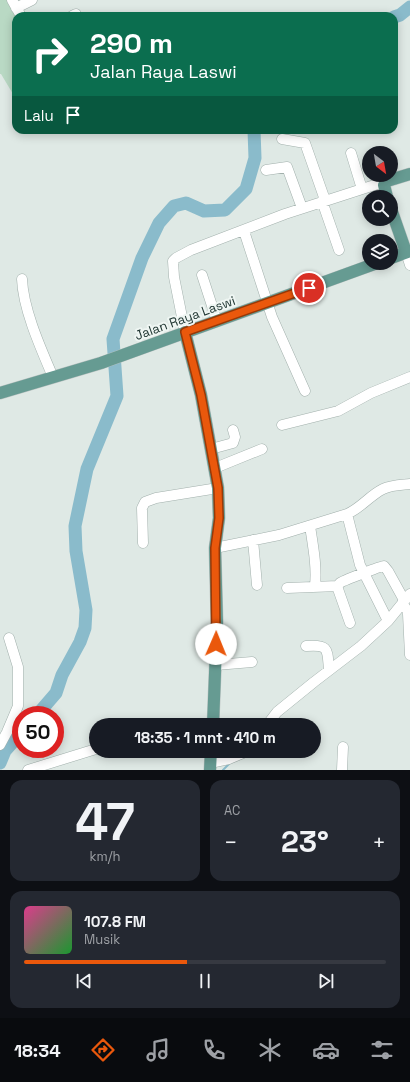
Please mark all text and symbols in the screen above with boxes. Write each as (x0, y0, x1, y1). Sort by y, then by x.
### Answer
text: 290 m (90, 25, 173, 61)
icon: right (24, 28, 76, 80)
text: Jalan Raya Laswi (90, 60, 237, 83)
icon: arrive (62, 104, 84, 126)
text: Lalu (24, 106, 54, 125)
north arrow (362, 146, 398, 182)
map controls (362, 146, 398, 270)
button: search (362, 190, 398, 226)
button: layers (362, 234, 398, 270)
pin (292, 271, 326, 305)
icon: arrive (298, 277, 320, 299)
street label: Jalan Raya Laswi (132, 292, 238, 344)
position arrow (195, 623, 237, 665)
speed limit sign: 50 (12, 706, 64, 758)
text: 18:35 · 1 mnt · 410 m (134, 728, 276, 747)
text: 47 (75, 789, 135, 855)
text: AC (224, 802, 240, 819)
text: 23° (281, 822, 329, 861)
text: − (224, 828, 238, 856)
text: + (372, 828, 386, 856)
text: km/h (90, 848, 120, 865)
text: 107.8 FM (84, 912, 146, 931)
text: Musik (84, 931, 120, 948)
icon: previous (73, 970, 95, 992)
icon: pause (194, 970, 216, 992)
icon: next (315, 970, 337, 992)
icon: directions (89, 1036, 117, 1064)
icon: music (144, 1036, 172, 1064)
icon: phone (200, 1036, 228, 1064)
icon: climate (256, 1036, 284, 1064)
icon: car (312, 1036, 340, 1064)
icon: filters (368, 1036, 396, 1064)
text: 18:34 (14, 1039, 61, 1062)

